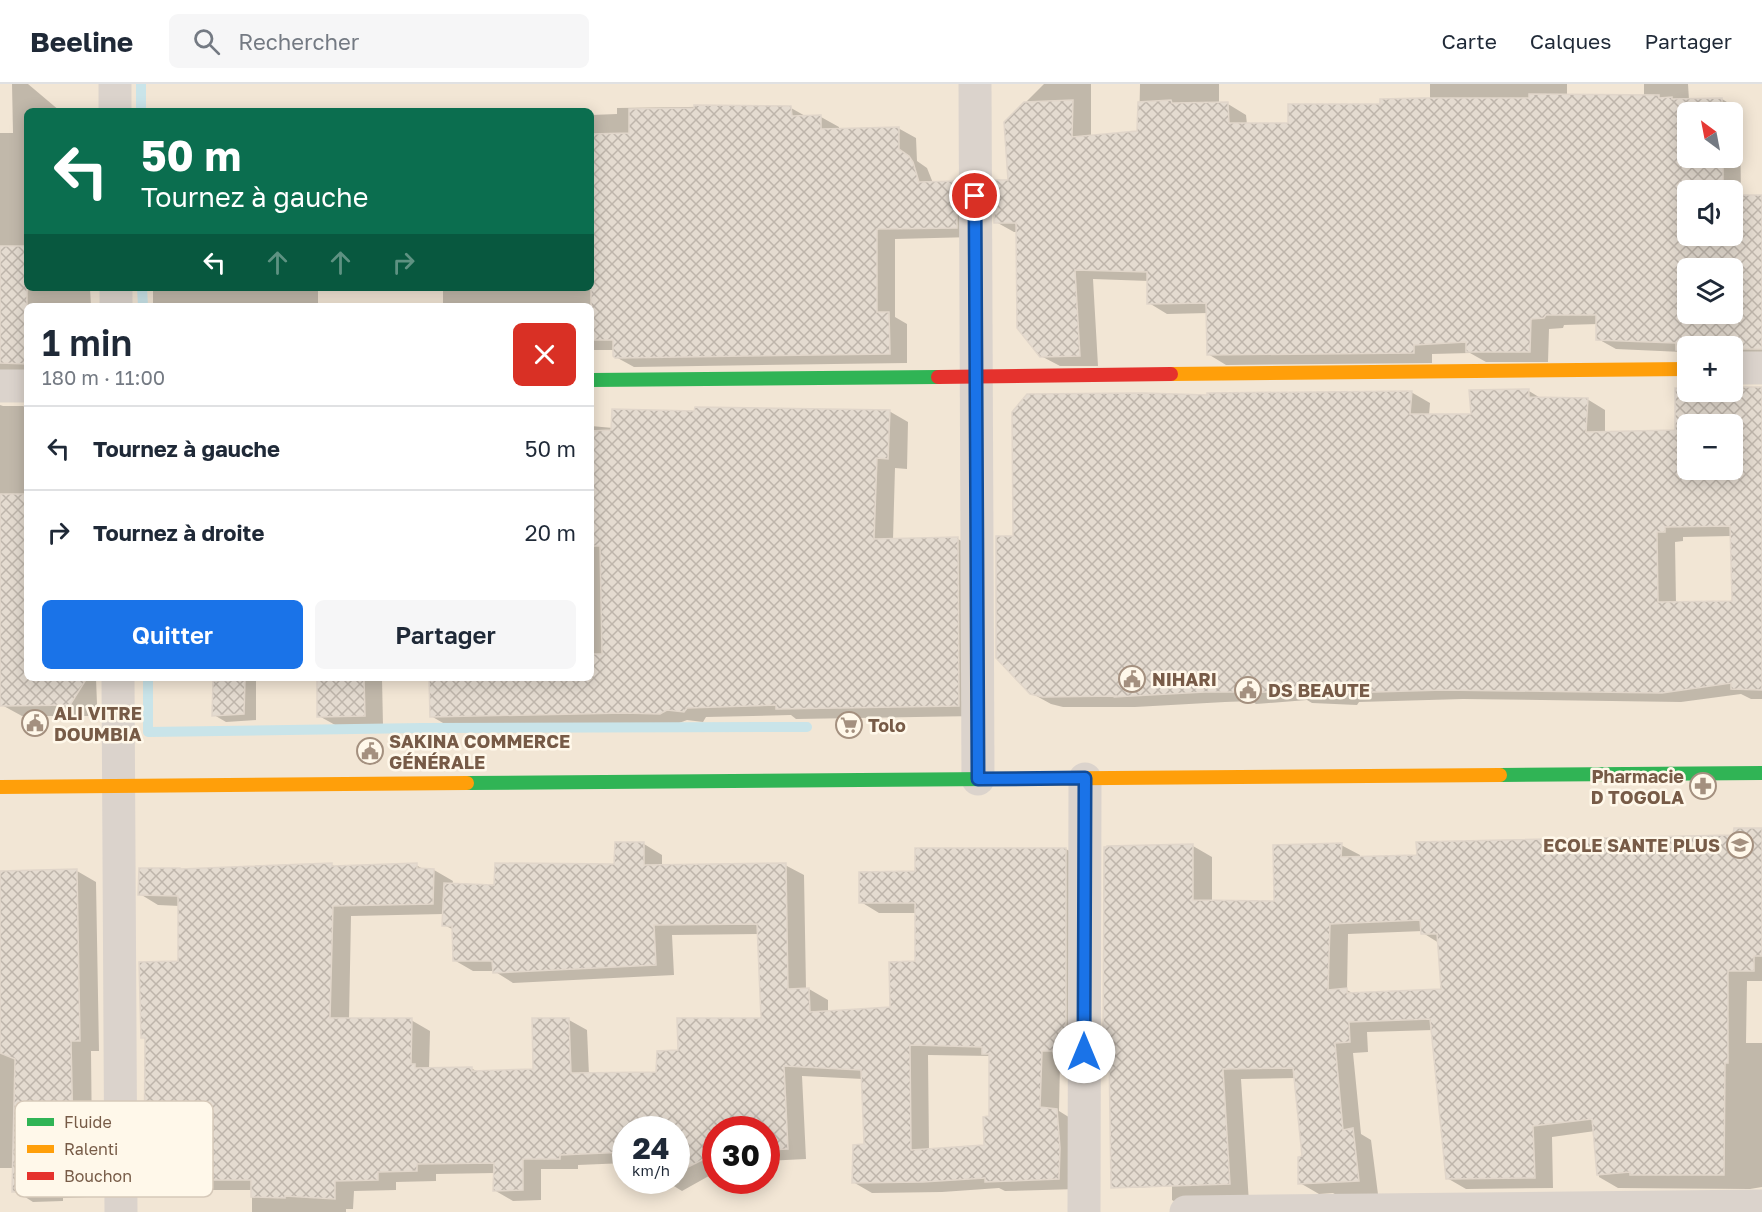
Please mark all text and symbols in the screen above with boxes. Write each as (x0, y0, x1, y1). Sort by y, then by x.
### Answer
search box (169, 14, 589, 68)
text: Beeline (30, 25, 133, 58)
icon: search (190, 25, 223, 58)
text: Rechercher (238, 28, 359, 55)
text: Carte (1441, 28, 1497, 54)
text: Calques (1530, 28, 1611, 54)
text: Partager (1644, 28, 1732, 54)
north arrow (1677, 102, 1743, 168)
map controls (1677, 102, 1743, 480)
text: 50 m (141, 130, 241, 180)
icon: left (42, 132, 120, 210)
pin (949, 170, 1000, 221)
icon: arrive (958, 179, 991, 212)
button: sound (1677, 180, 1743, 246)
text: Tournez à gauche (141, 181, 368, 213)
icon: left (198, 246, 231, 279)
icon: ahead (261, 246, 294, 279)
icon: ahead (324, 246, 357, 279)
icon: right (387, 246, 420, 279)
button: layers (1677, 258, 1743, 324)
text: 1 min (42, 321, 132, 364)
button: close (513, 323, 576, 386)
button: + (1677, 336, 1743, 402)
text: 180 m · 11:00 (42, 365, 165, 389)
button: − (1677, 414, 1743, 480)
icon: left (42, 432, 75, 465)
text: Tournez à gauche (93, 435, 280, 462)
text: 50 m (525, 435, 576, 462)
icon: right (42, 516, 75, 549)
text: Tournez à droite (93, 519, 264, 546)
text: 20 m (525, 519, 576, 546)
button: Quitter (42, 600, 303, 669)
button: Partager (315, 600, 576, 669)
public building icon: NIHARI (1117, 664, 1147, 694)
place label: NIHARI (1152, 668, 1217, 690)
public building icon: DS BEAUTE (1233, 675, 1263, 705)
place label: DS BEAUTE (1268, 679, 1370, 701)
place label: ALI VITRE DOUMBIA (54, 702, 142, 745)
public building icon: ALI VITRE DOUMBIA (20, 708, 50, 738)
supermarket icon: Tolo (834, 710, 864, 740)
place label: Tolo (868, 714, 906, 736)
place label: SAKINA COMMERCE GÉNÉRALE (389, 730, 570, 773)
public building icon: SAKINA COMMERCE GÉNÉRALE (355, 736, 385, 766)
place label: Pharmacie D TOGOLA (1591, 765, 1684, 808)
pharmacy icon: Pharmacie D TOGOLA (1688, 771, 1718, 801)
school or university icon: ECOLE SANTE PLUS (1725, 830, 1755, 860)
place label: ECOLE SANTE PLUS (1543, 834, 1720, 856)
position arrow (1052, 1020, 1116, 1084)
legend (15, 1101, 213, 1197)
text: Fluide (64, 1112, 112, 1132)
speed limit sign: 30 (702, 1116, 780, 1194)
text: 24 (632, 1130, 670, 1166)
text: Ralenti (64, 1139, 118, 1159)
text: km/h (632, 1161, 670, 1179)
text: Bouchon (64, 1166, 132, 1186)

